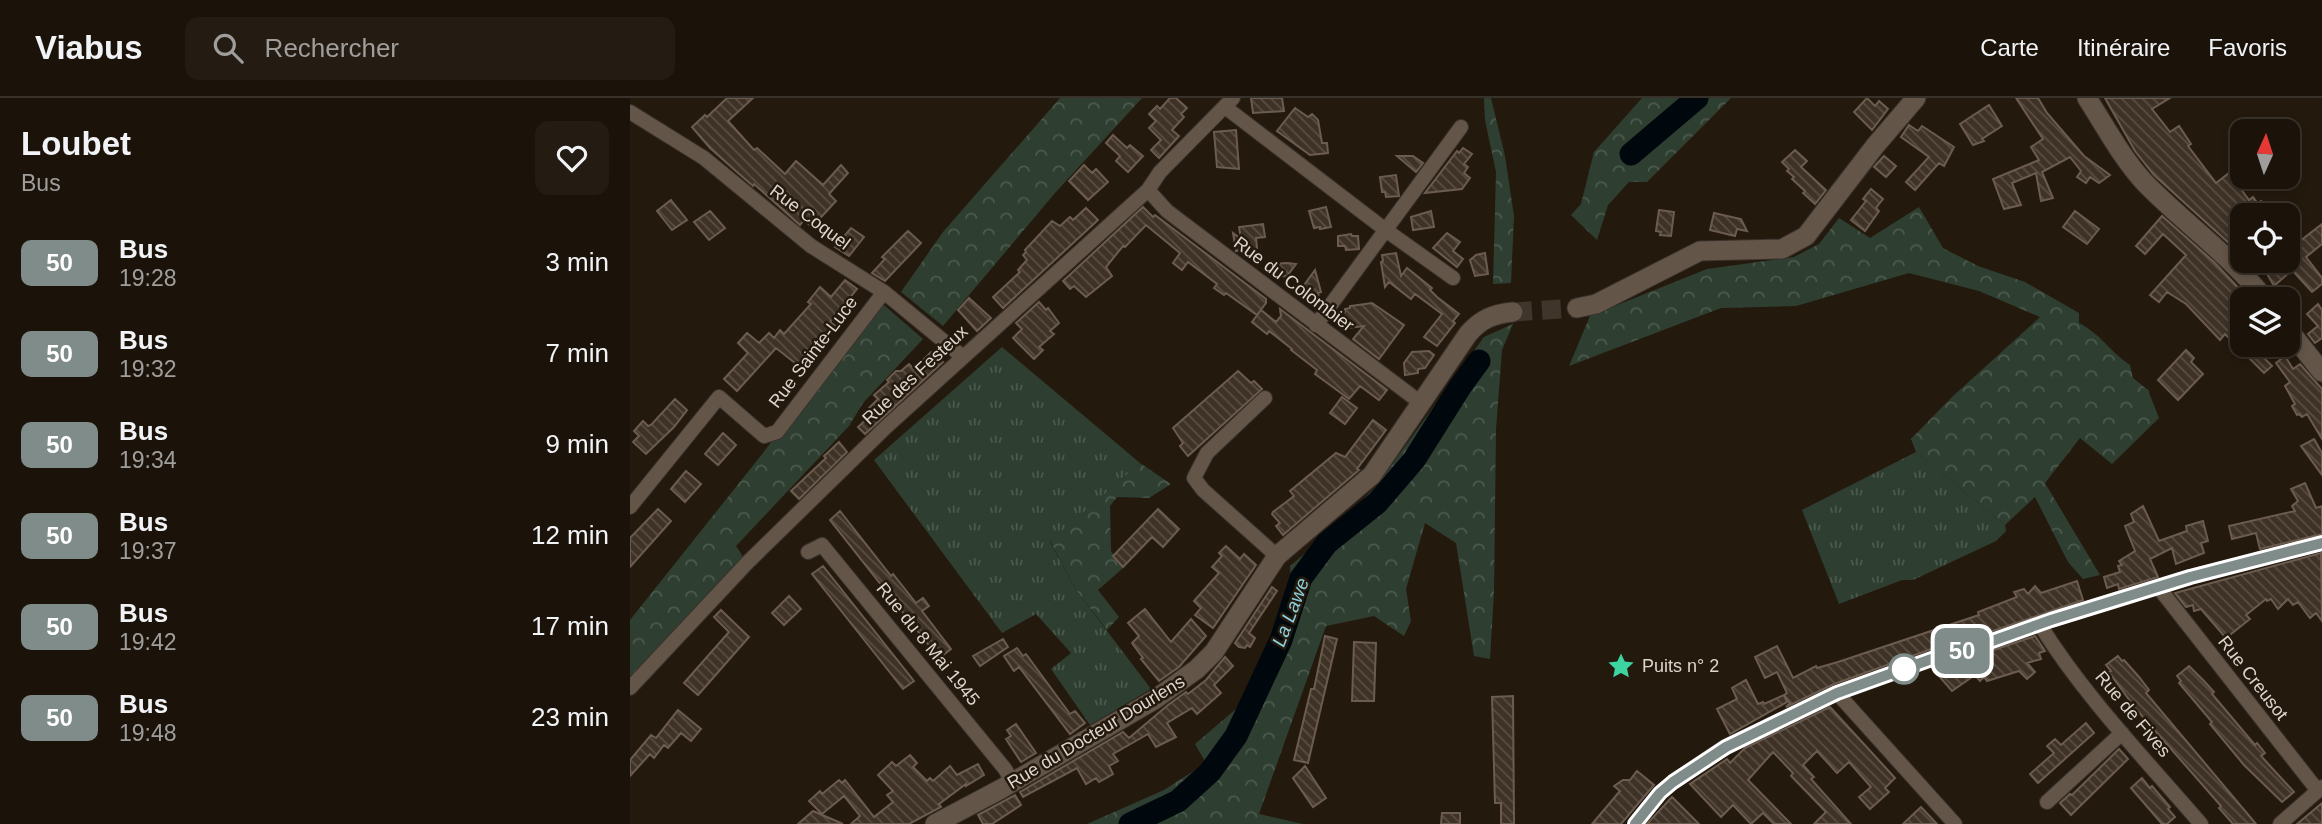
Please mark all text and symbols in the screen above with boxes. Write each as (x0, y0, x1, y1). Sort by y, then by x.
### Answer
search box (185, 17, 675, 80)
text: Viabus (35, 29, 143, 66)
icon: search (209, 29, 247, 67)
text: Rechercher (265, 33, 399, 63)
text: Carte (1980, 34, 2039, 61)
text: Itinéraire (2077, 34, 2170, 61)
text: Favoris (2208, 34, 2287, 61)
north arrow (2230, 119, 2300, 189)
map controls (2230, 119, 2300, 357)
button: heart (535, 121, 609, 195)
text: Loubet (21, 125, 131, 162)
text: Bus (21, 170, 61, 196)
street label: Rue Coquel (766, 180, 854, 254)
button: locate (2230, 203, 2300, 273)
street label: Rue du Colombier (1230, 232, 1358, 336)
text: Bus (119, 234, 168, 264)
text: 3 min (545, 247, 609, 277)
text: 50 (46, 249, 73, 276)
text: 19:28 (119, 265, 177, 291)
button: layers (2230, 287, 2300, 357)
street label: Rue Sainte-Luce (765, 292, 861, 412)
street label: Rue des Festeux (858, 321, 972, 429)
text: Bus (119, 325, 168, 355)
text: 7 min (545, 338, 609, 368)
text: 50 (46, 340, 73, 367)
text: 19:32 (119, 356, 177, 382)
text: Bus (119, 416, 168, 446)
text: 9 min (545, 429, 609, 459)
text: 50 (46, 431, 73, 458)
text: 19:34 (119, 447, 177, 473)
text: Bus (119, 507, 168, 537)
text: 12 min (531, 520, 609, 550)
text: 50 (46, 522, 73, 549)
text: 19:37 (119, 538, 177, 564)
water label: La Lawe (1268, 575, 1313, 649)
street label: Rue du 8 Mai 1945 (872, 579, 984, 709)
text: Bus (119, 598, 168, 628)
text: 17 min (531, 611, 609, 641)
text: 50 (46, 613, 73, 640)
line badge: 50 (1930, 628, 1994, 674)
text: 19:42 (119, 629, 177, 655)
street label: Rue Creusot (2214, 632, 2292, 724)
text: 50 (1949, 637, 1975, 664)
place icon: Puits n° 2 (1606, 651, 1636, 681)
unlabelled marker (1889, 654, 1919, 684)
place label: Puits n° 2 (1642, 656, 1719, 676)
street label: Rue de Fives (2091, 667, 2175, 761)
street label: Rue du Docteur Dourlens (1004, 671, 1188, 793)
text: Bus (119, 689, 168, 719)
text: 23 min (531, 702, 609, 732)
text: 50 (46, 704, 73, 731)
text: 19:48 (119, 720, 177, 746)

